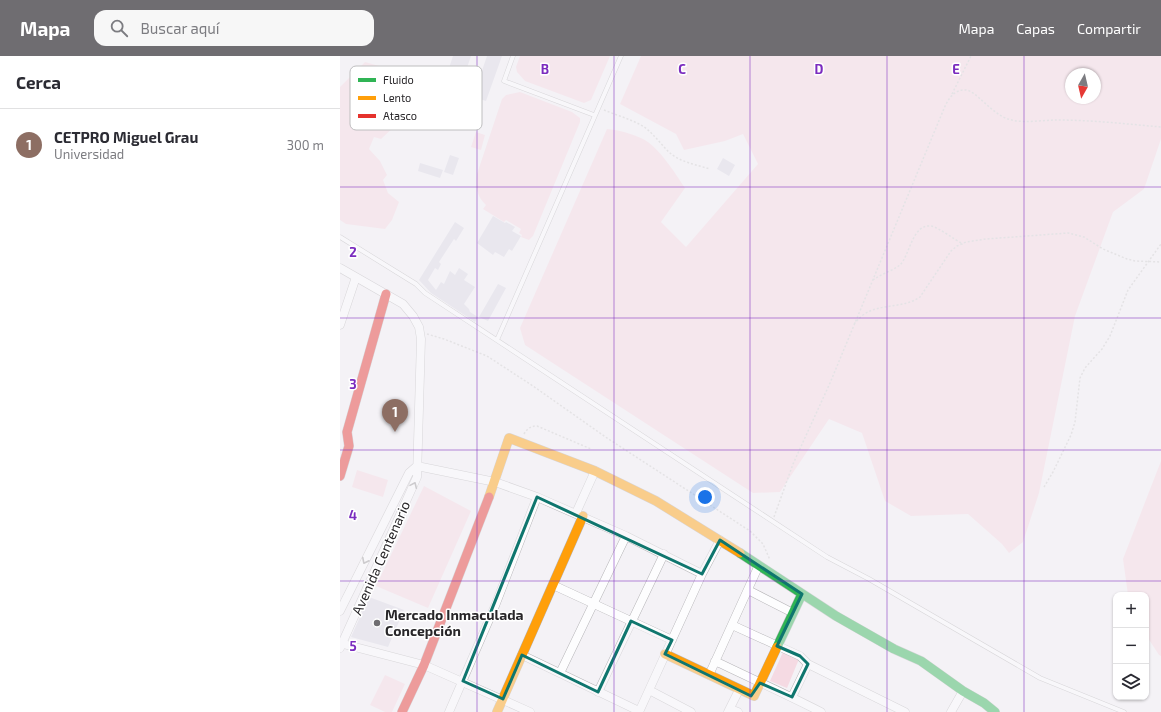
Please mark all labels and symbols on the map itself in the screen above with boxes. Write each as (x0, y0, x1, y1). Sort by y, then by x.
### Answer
text: B (541, 61, 549, 77)
text: C (678, 61, 686, 77)
text: D (815, 61, 824, 77)
text: E (952, 61, 960, 77)
legend (350, 66, 482, 130)
north arrow (1065, 68, 1101, 104)
text: Fluido (383, 73, 414, 86)
text: Lento (383, 91, 411, 104)
text: Atasco (383, 109, 417, 122)
text: 2 (349, 244, 357, 260)
text: 3 (349, 376, 357, 392)
pin: 1 (382, 399, 408, 432)
one-way arrow (409, 481, 417, 489)
your location (695, 487, 715, 507)
street label: Avenida Centenario (348, 498, 413, 617)
text: 4 (349, 507, 357, 523)
one-way arrow (362, 557, 370, 564)
place label: Mercado Inmaculada Concepción (385, 606, 523, 639)
marker: Mercado Inmaculada Concepción (372, 618, 382, 628)
text: 5 (349, 638, 357, 654)

